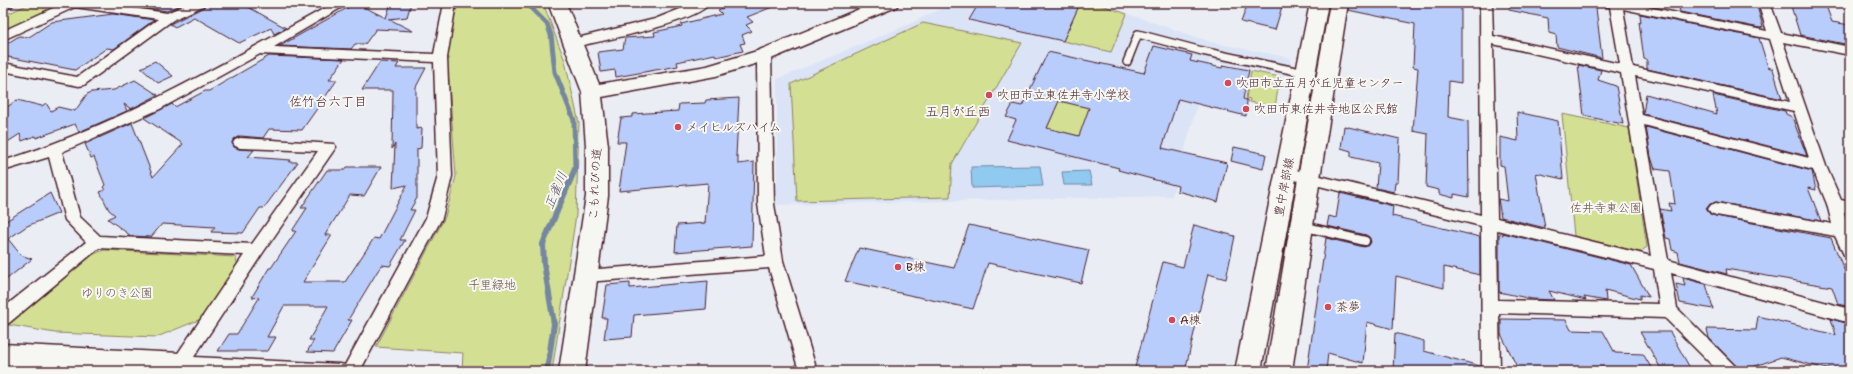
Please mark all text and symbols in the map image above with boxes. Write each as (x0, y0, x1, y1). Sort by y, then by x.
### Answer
place label: 吹田市立五月が丘児童センター (1236, 75, 1404, 91)
marker: 吹田市立五月が丘児童センター (1223, 78, 1233, 88)
place label: 吹田市立東佐井寺小学校 (997, 87, 1129, 103)
marker: 吹田市立東佐井寺小学校 (984, 90, 994, 100)
district label: 佐竹台六丁目 (289, 93, 367, 110)
place label: 吹田市東佐井寺地区公民館 (1254, 101, 1398, 117)
district label: 五月が丘西 (925, 103, 991, 120)
marker: 吹田市東佐井寺地区公民館 (1241, 104, 1251, 114)
place label: メイヒルズハイム (686, 119, 781, 135)
marker: メイヒルズハイム (673, 122, 683, 132)
street label: こもれびの道 (585, 148, 605, 220)
street label: 豊中岸部線 (1270, 156, 1298, 218)
water label: 正雀川 (540, 169, 571, 211)
park label: 佐井寺東公園 (1570, 200, 1642, 216)
place label: B棟 (906, 259, 925, 275)
marker: B棟 (893, 262, 903, 272)
park label: 千里緑地 (468, 277, 516, 293)
park label: ゆりのき公園 (81, 285, 153, 301)
place label: 茶夢 (1336, 299, 1360, 315)
marker: 茶夢 (1323, 302, 1333, 312)
place label: A棟 (1180, 312, 1201, 328)
marker: A棟 (1167, 315, 1177, 325)

